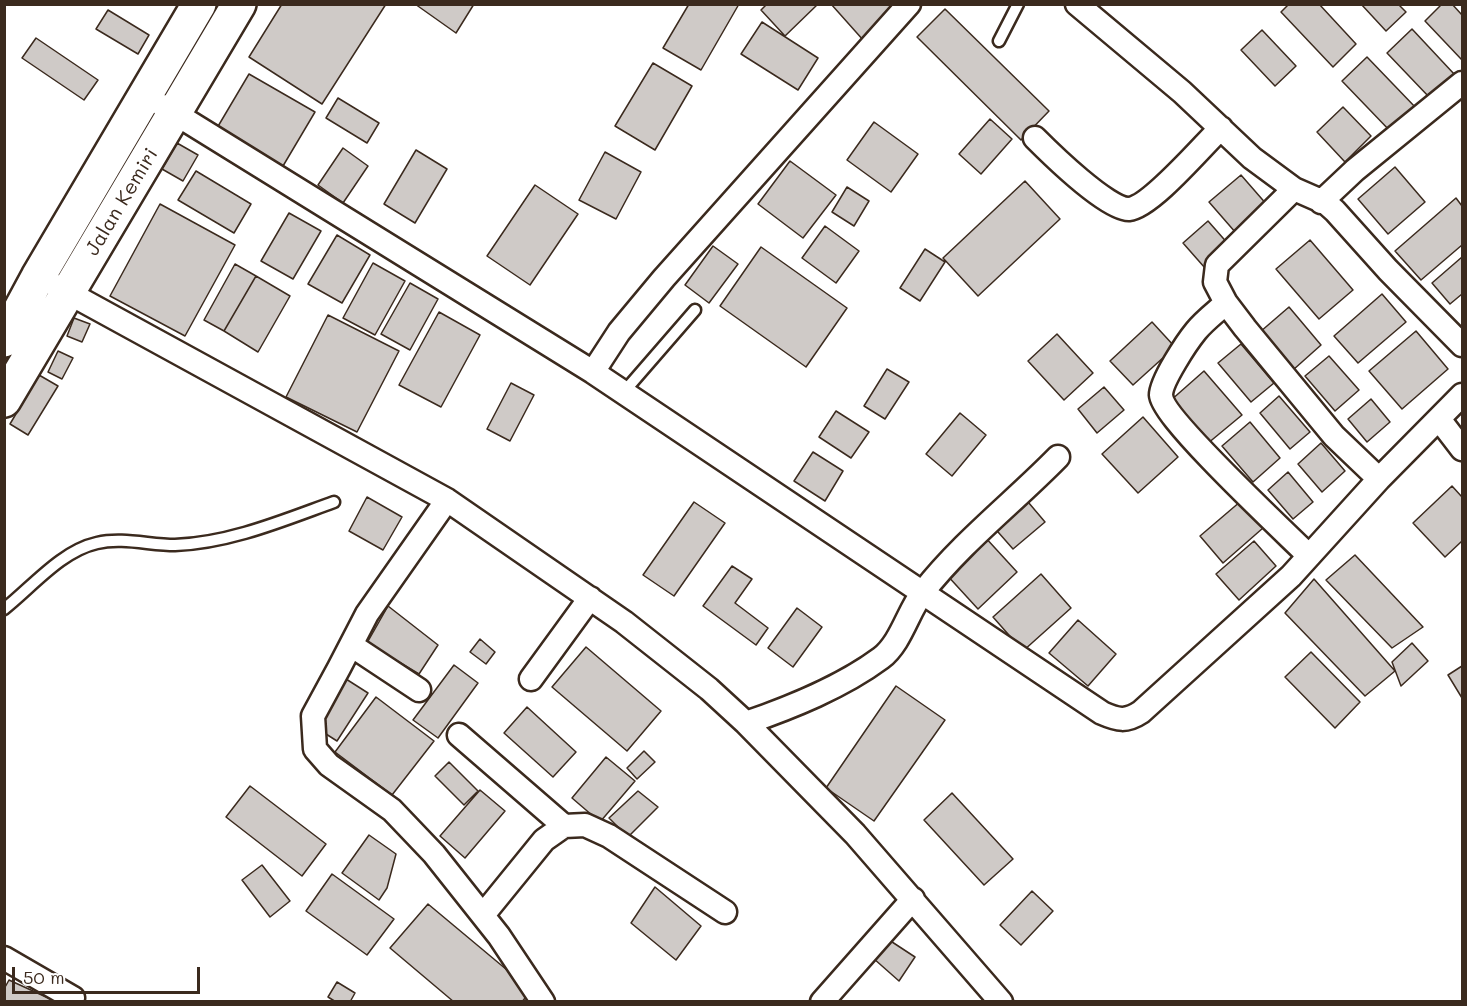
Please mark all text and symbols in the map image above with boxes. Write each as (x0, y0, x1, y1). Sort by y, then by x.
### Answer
street label: Jalan Kemiri (81, 144, 163, 260)
scale bar (15, 955, 202, 993)
text: 50 m (23, 965, 65, 989)

